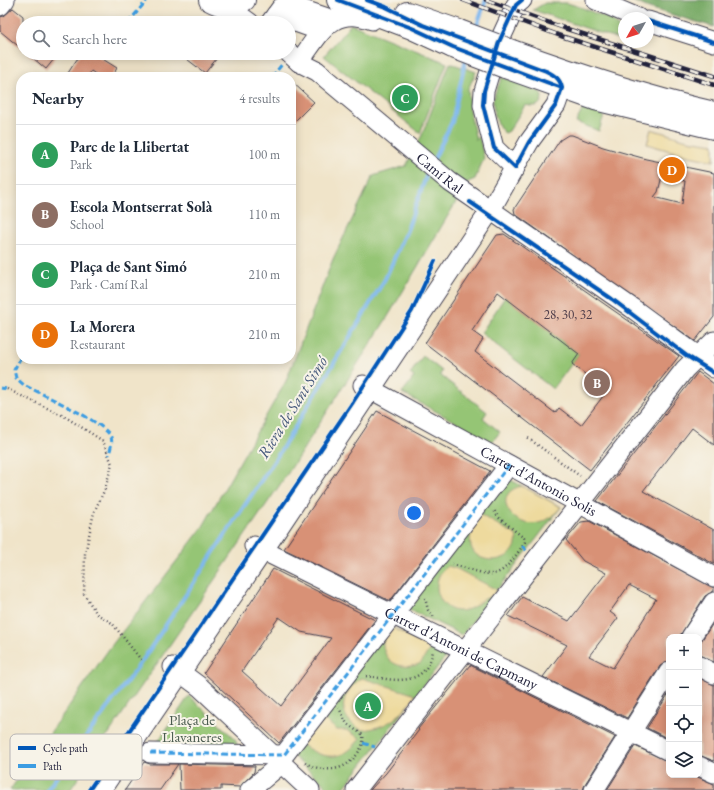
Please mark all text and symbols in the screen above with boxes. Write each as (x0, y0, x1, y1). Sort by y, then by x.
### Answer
north arrow (618, 12, 654, 48)
search box (16, 16, 296, 60)
icon: search (30, 27, 52, 49)
text: Search here (62, 29, 127, 48)
pin: C (392, 83, 418, 113)
text: Nearby (32, 87, 84, 109)
text: 4 results (239, 90, 280, 107)
text: Parc de la Llibertat (70, 137, 189, 156)
text: A (40, 146, 50, 163)
text: 100 m (249, 146, 280, 163)
street label: Camí Ral (412, 148, 467, 198)
pin: D (659, 155, 685, 185)
text: Park (70, 156, 92, 173)
text: Escola Montserrat Solà (70, 197, 212, 216)
text: B (41, 206, 49, 223)
text: 110 m (249, 206, 280, 223)
text: School (70, 216, 104, 233)
text: Plaça de Sant Simó (70, 257, 187, 276)
text: C (40, 266, 50, 283)
text: 210 m (249, 266, 280, 283)
text: Park · Camí Ral (70, 276, 148, 293)
house number: 28, 30, 32 (544, 306, 593, 323)
text: La Morera (70, 317, 135, 336)
text: D (40, 326, 50, 343)
text: 210 m (249, 326, 280, 343)
text: Restaurant (70, 336, 125, 353)
water label: Riera de Sant Simó (253, 352, 333, 462)
pin: B (584, 368, 610, 398)
street label: Carrer d'Antonio Solis (477, 441, 600, 520)
your location (404, 503, 424, 523)
street label: Carrer d'Antoni de Capmany (381, 602, 542, 694)
map controls (666, 634, 702, 778)
button: + (666, 634, 702, 670)
button: − (666, 670, 702, 706)
pin: A (355, 691, 381, 721)
button: locate (666, 706, 702, 742)
park label: Plaça de Llavaneres (162, 710, 222, 746)
legend (10, 734, 142, 780)
text: Cycle path (43, 741, 88, 755)
button: layers (666, 742, 702, 778)
text: Path (43, 759, 62, 773)

